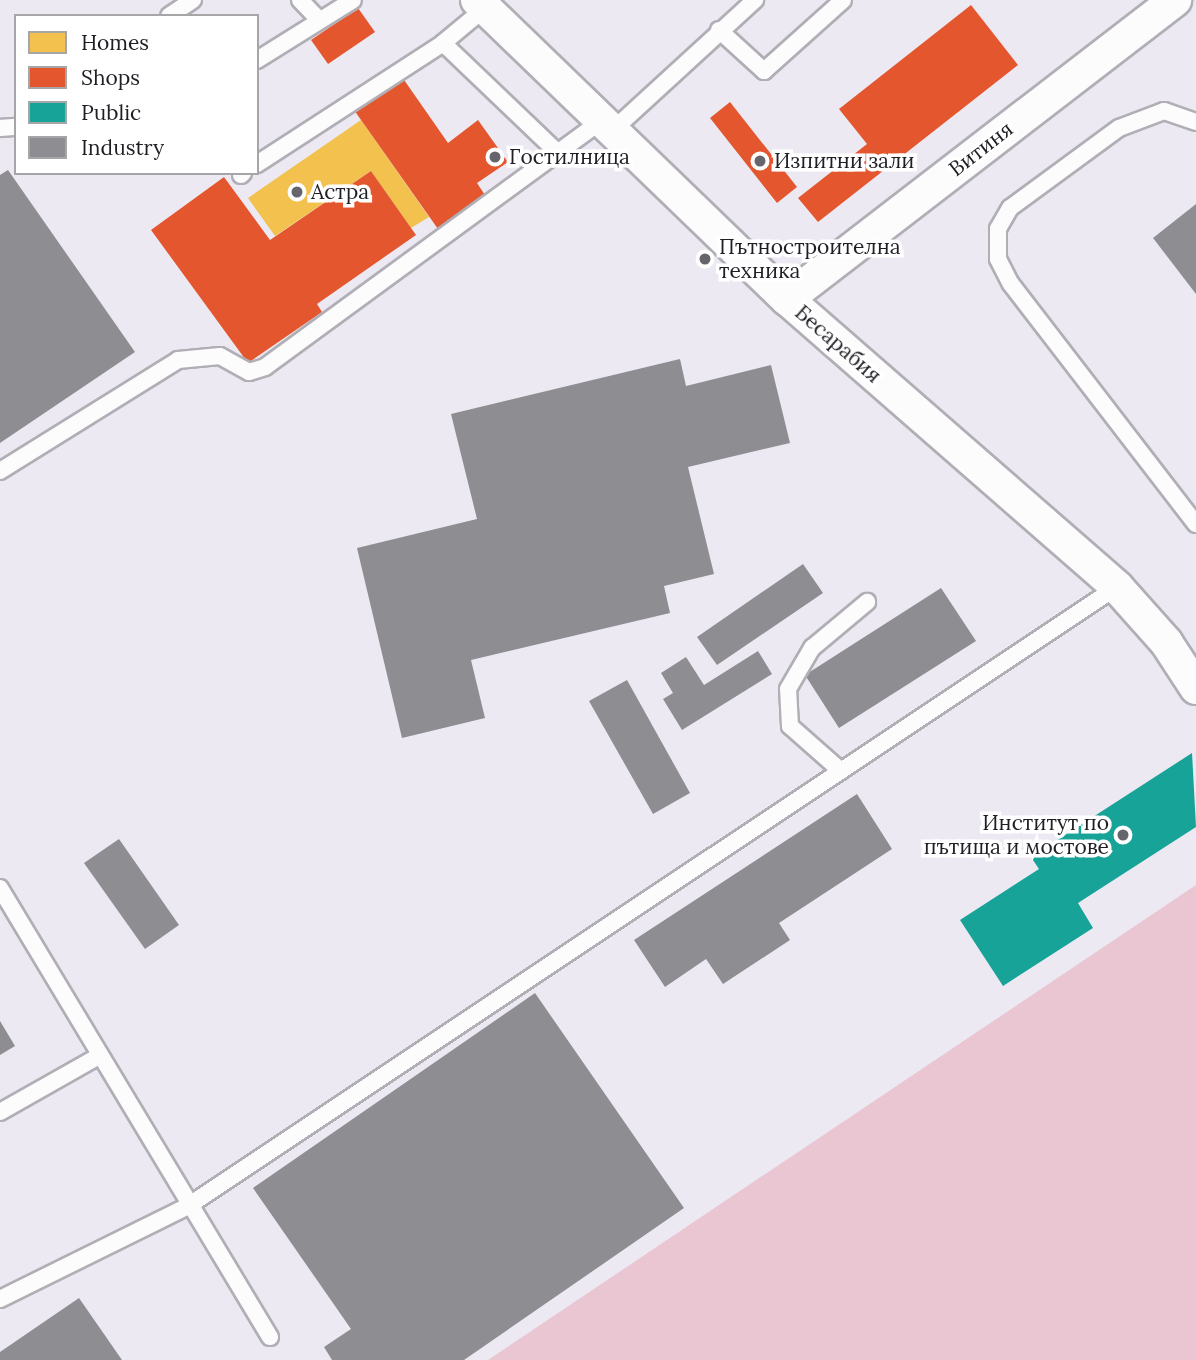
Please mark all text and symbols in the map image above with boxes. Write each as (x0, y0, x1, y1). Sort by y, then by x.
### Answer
legend (14, 14, 259, 175)
text: Homes (81, 29, 149, 56)
text: Shops (81, 64, 140, 91)
text: Public (81, 99, 141, 126)
street label: Витиня (944, 116, 1018, 182)
text: Industry (81, 134, 164, 161)
place label: Гостилница (509, 144, 630, 170)
place label: Изпитни зали (774, 148, 915, 174)
marker: Гостилница (487, 149, 503, 165)
marker: Изпитни зали (752, 153, 768, 169)
place label: Астра (311, 179, 369, 205)
marker: Астра (289, 184, 305, 200)
place label: Пътностроителна техника (719, 234, 901, 284)
marker: Пътностроителна техника (697, 251, 713, 267)
street label: Бесарабия (790, 300, 886, 388)
place label: Институт по пътища и мостове (924, 810, 1109, 860)
marker: Институт по пътища и мостове (1115, 827, 1131, 843)

